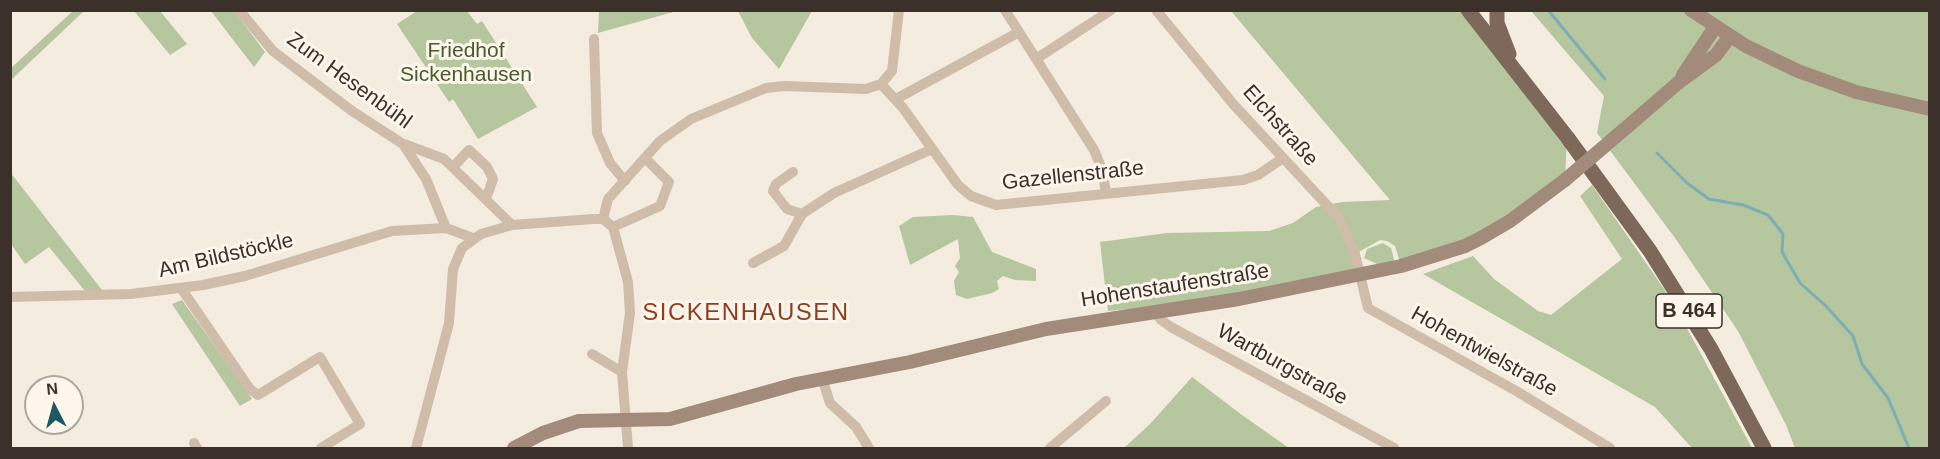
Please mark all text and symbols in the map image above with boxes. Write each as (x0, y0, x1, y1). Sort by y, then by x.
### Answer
street label: Zum Hesenbühl (282, 27, 416, 135)
park label: Friedhof Sickenhausen (400, 38, 532, 88)
street label: Elchstraße (1237, 80, 1323, 172)
street label: Gazellenstraße (1001, 156, 1145, 196)
street label: Am Bildstöckle (156, 228, 296, 284)
street label: Hohenstaufenstraße (1079, 259, 1271, 313)
road number: B 464 (1656, 294, 1722, 328)
district label: SICKENHAUSEN (642, 299, 850, 327)
street label: Hohentwielstraße (1406, 301, 1562, 403)
street label: Wartburgstraße (1212, 319, 1352, 411)
north arrow (24, 375, 84, 435)
text: N (46, 380, 59, 398)

